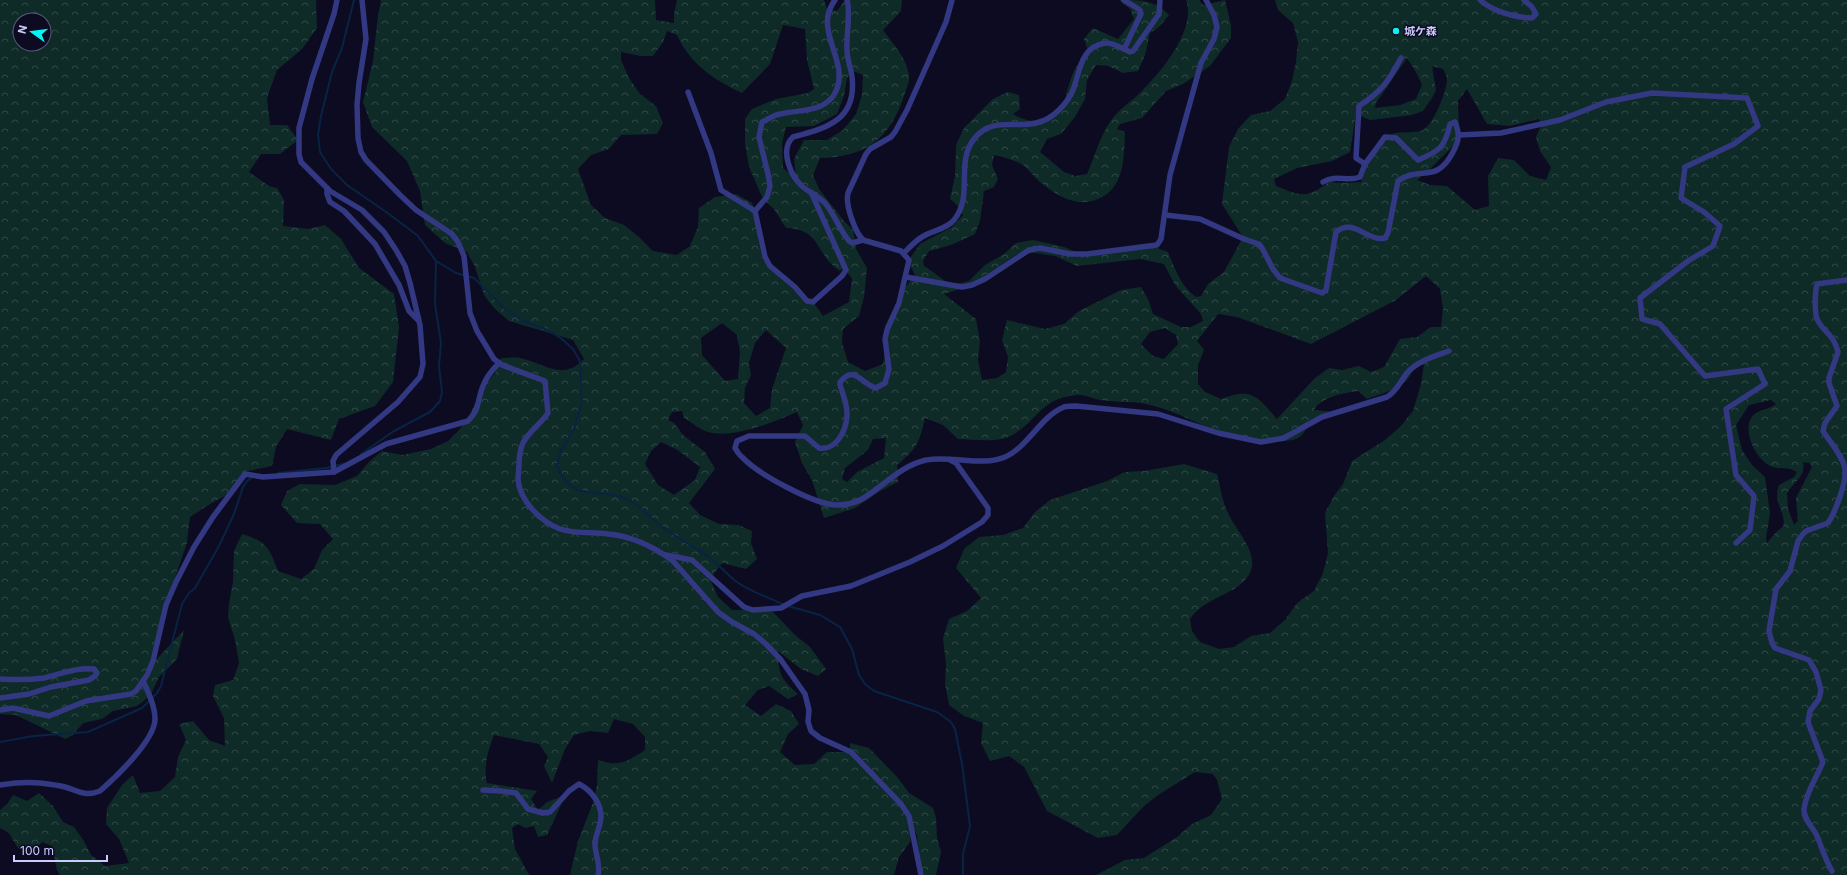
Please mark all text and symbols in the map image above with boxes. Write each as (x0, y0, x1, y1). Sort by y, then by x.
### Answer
north arrow (12, 12, 52, 52)
text: N (14, 24, 30, 35)
place label: 城ケ森 (1404, 24, 1437, 38)
marker: 城ケ森 (1391, 26, 1401, 36)
scale bar (14, 837, 107, 863)
text: 100 m (20, 843, 54, 858)

